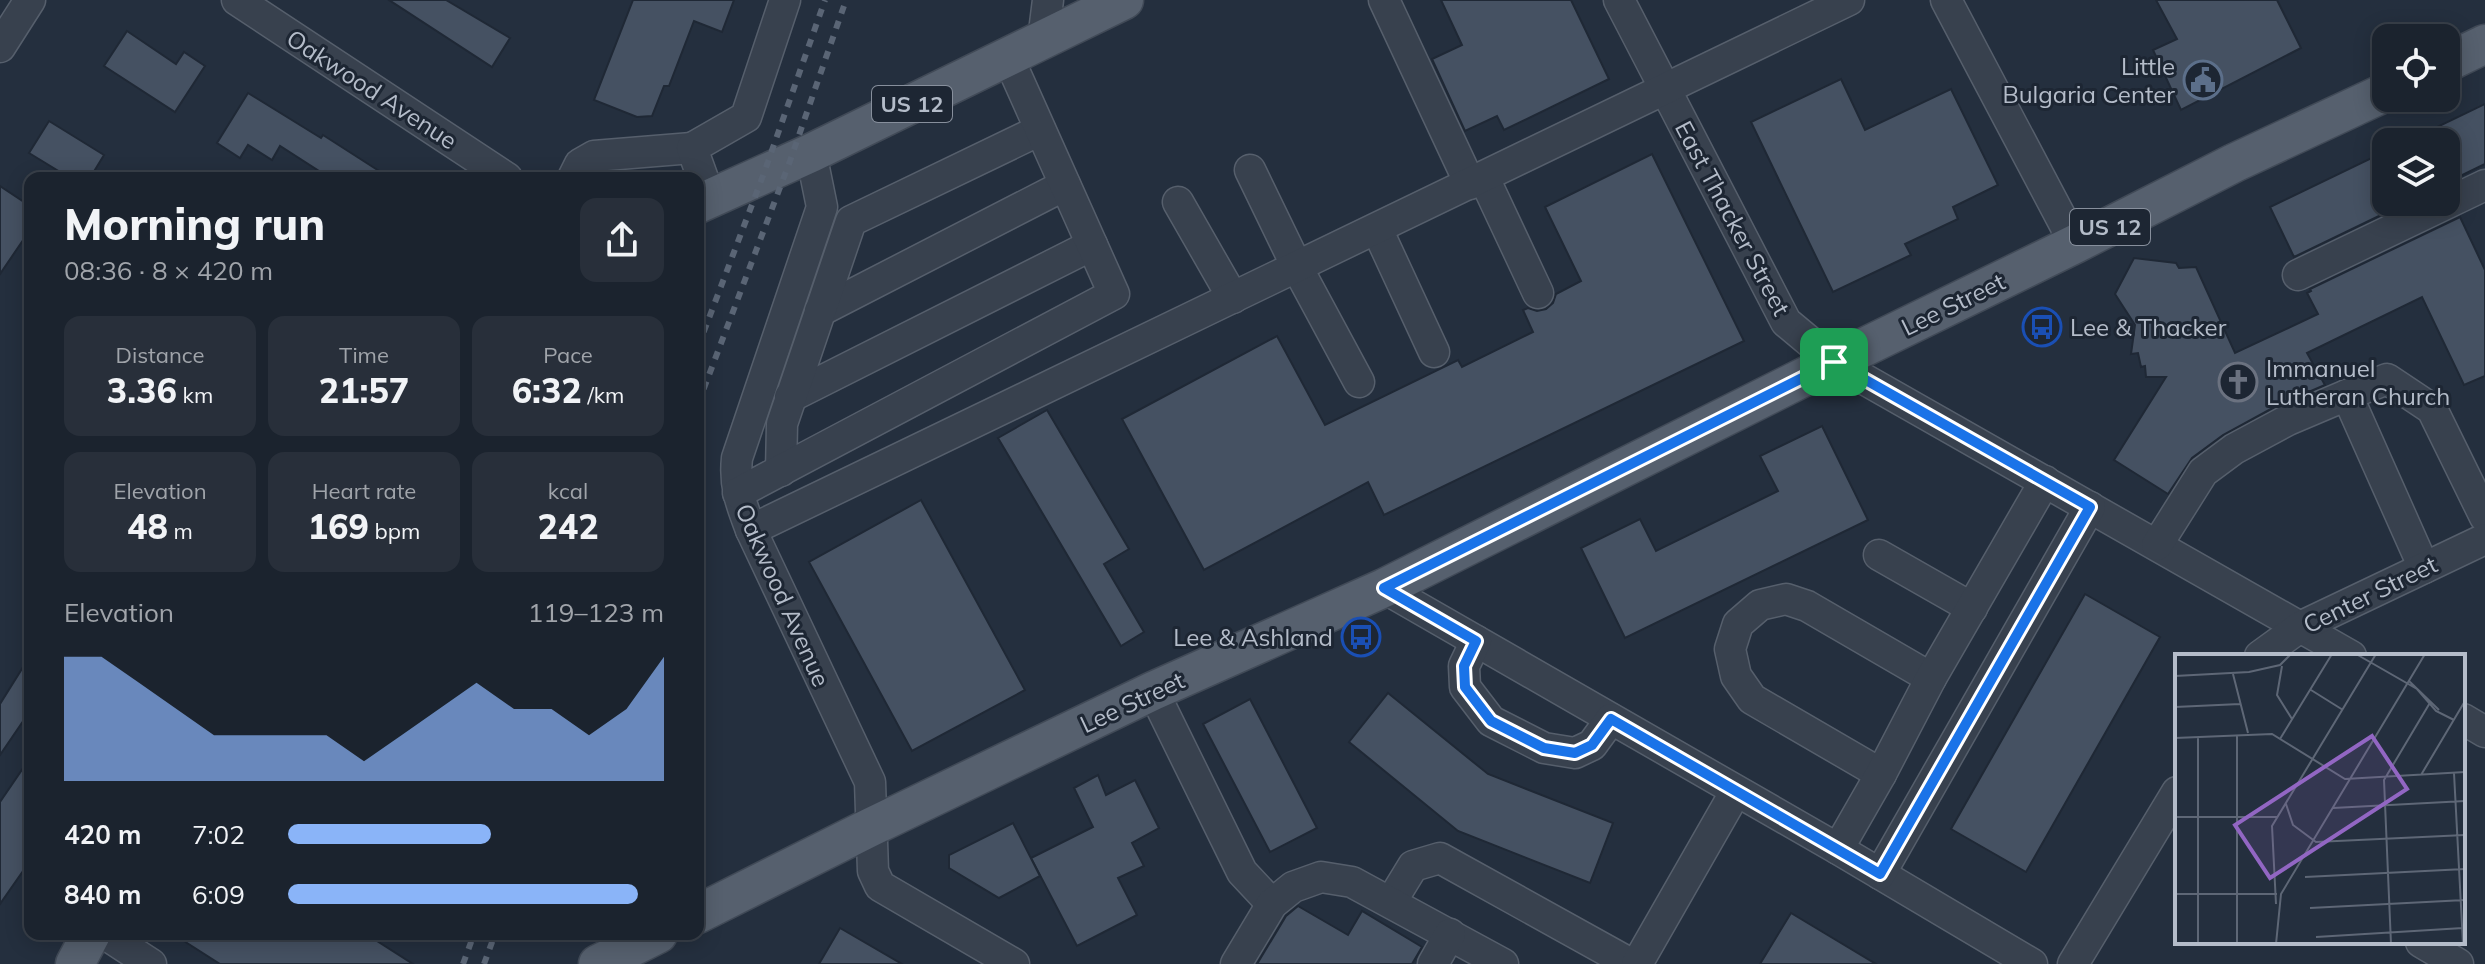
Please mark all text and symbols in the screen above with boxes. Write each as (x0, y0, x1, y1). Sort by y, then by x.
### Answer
street label: Oakwood Avenue (281, 23, 463, 155)
map controls (2372, 24, 2460, 216)
button: locate (2372, 24, 2460, 112)
place label: Little Bulgaria Center (2002, 51, 2175, 109)
public building icon: Little Bulgaria Center (2182, 59, 2224, 101)
road number: US 12 (872, 86, 952, 122)
street label: East Thacker Street (1669, 116, 1797, 320)
button: layers (2372, 128, 2460, 216)
text: Morning run (64, 196, 325, 251)
button: share (580, 198, 664, 282)
road number: US 12 (2070, 209, 2150, 245)
text: 08:36 · 8 × 420 m (64, 254, 273, 287)
street label: Lee Street (1896, 266, 2010, 342)
bus stop icon: Lee & Thacker (2021, 306, 2063, 348)
place label: Lee & Thacker (2070, 312, 2227, 342)
pin (1800, 328, 1868, 396)
icon: arrive (1812, 340, 1856, 384)
text: Distance (116, 341, 204, 369)
text: Time (339, 341, 389, 369)
text: Pace (543, 341, 593, 369)
place label: Immanuel Lutheran Church (2266, 353, 2450, 411)
church icon: Immanuel Lutheran Church (2217, 361, 2259, 403)
text: 3.36 (107, 369, 177, 412)
text: 21:57 (319, 369, 409, 412)
text: 6:32 (512, 369, 582, 412)
text: km (177, 381, 213, 409)
text: /km (582, 381, 624, 409)
text: Elevation (113, 477, 207, 505)
text: Heart rate (312, 477, 416, 505)
text: kcal (548, 477, 588, 505)
street label: Oakwood Avenue (729, 499, 837, 691)
text: 48 (127, 505, 168, 548)
text: 169 (308, 505, 369, 548)
text: 242 (537, 505, 599, 548)
text: m (168, 517, 193, 545)
text: bpm (369, 517, 420, 545)
street label: Center Street (2298, 549, 2442, 639)
text: Elevation (64, 596, 174, 629)
text: 119–123 m (528, 596, 664, 629)
bus stop icon: Lee & Ashland (1340, 616, 1382, 658)
place label: Lee & Ashland (1173, 622, 1333, 652)
inset map (2175, 654, 2465, 944)
street label: Lee Street (1075, 665, 1189, 739)
text: 420 m (64, 818, 141, 851)
text: 7:02 (192, 818, 245, 851)
text: 840 m (64, 878, 141, 911)
text: 6:09 (192, 878, 245, 911)

